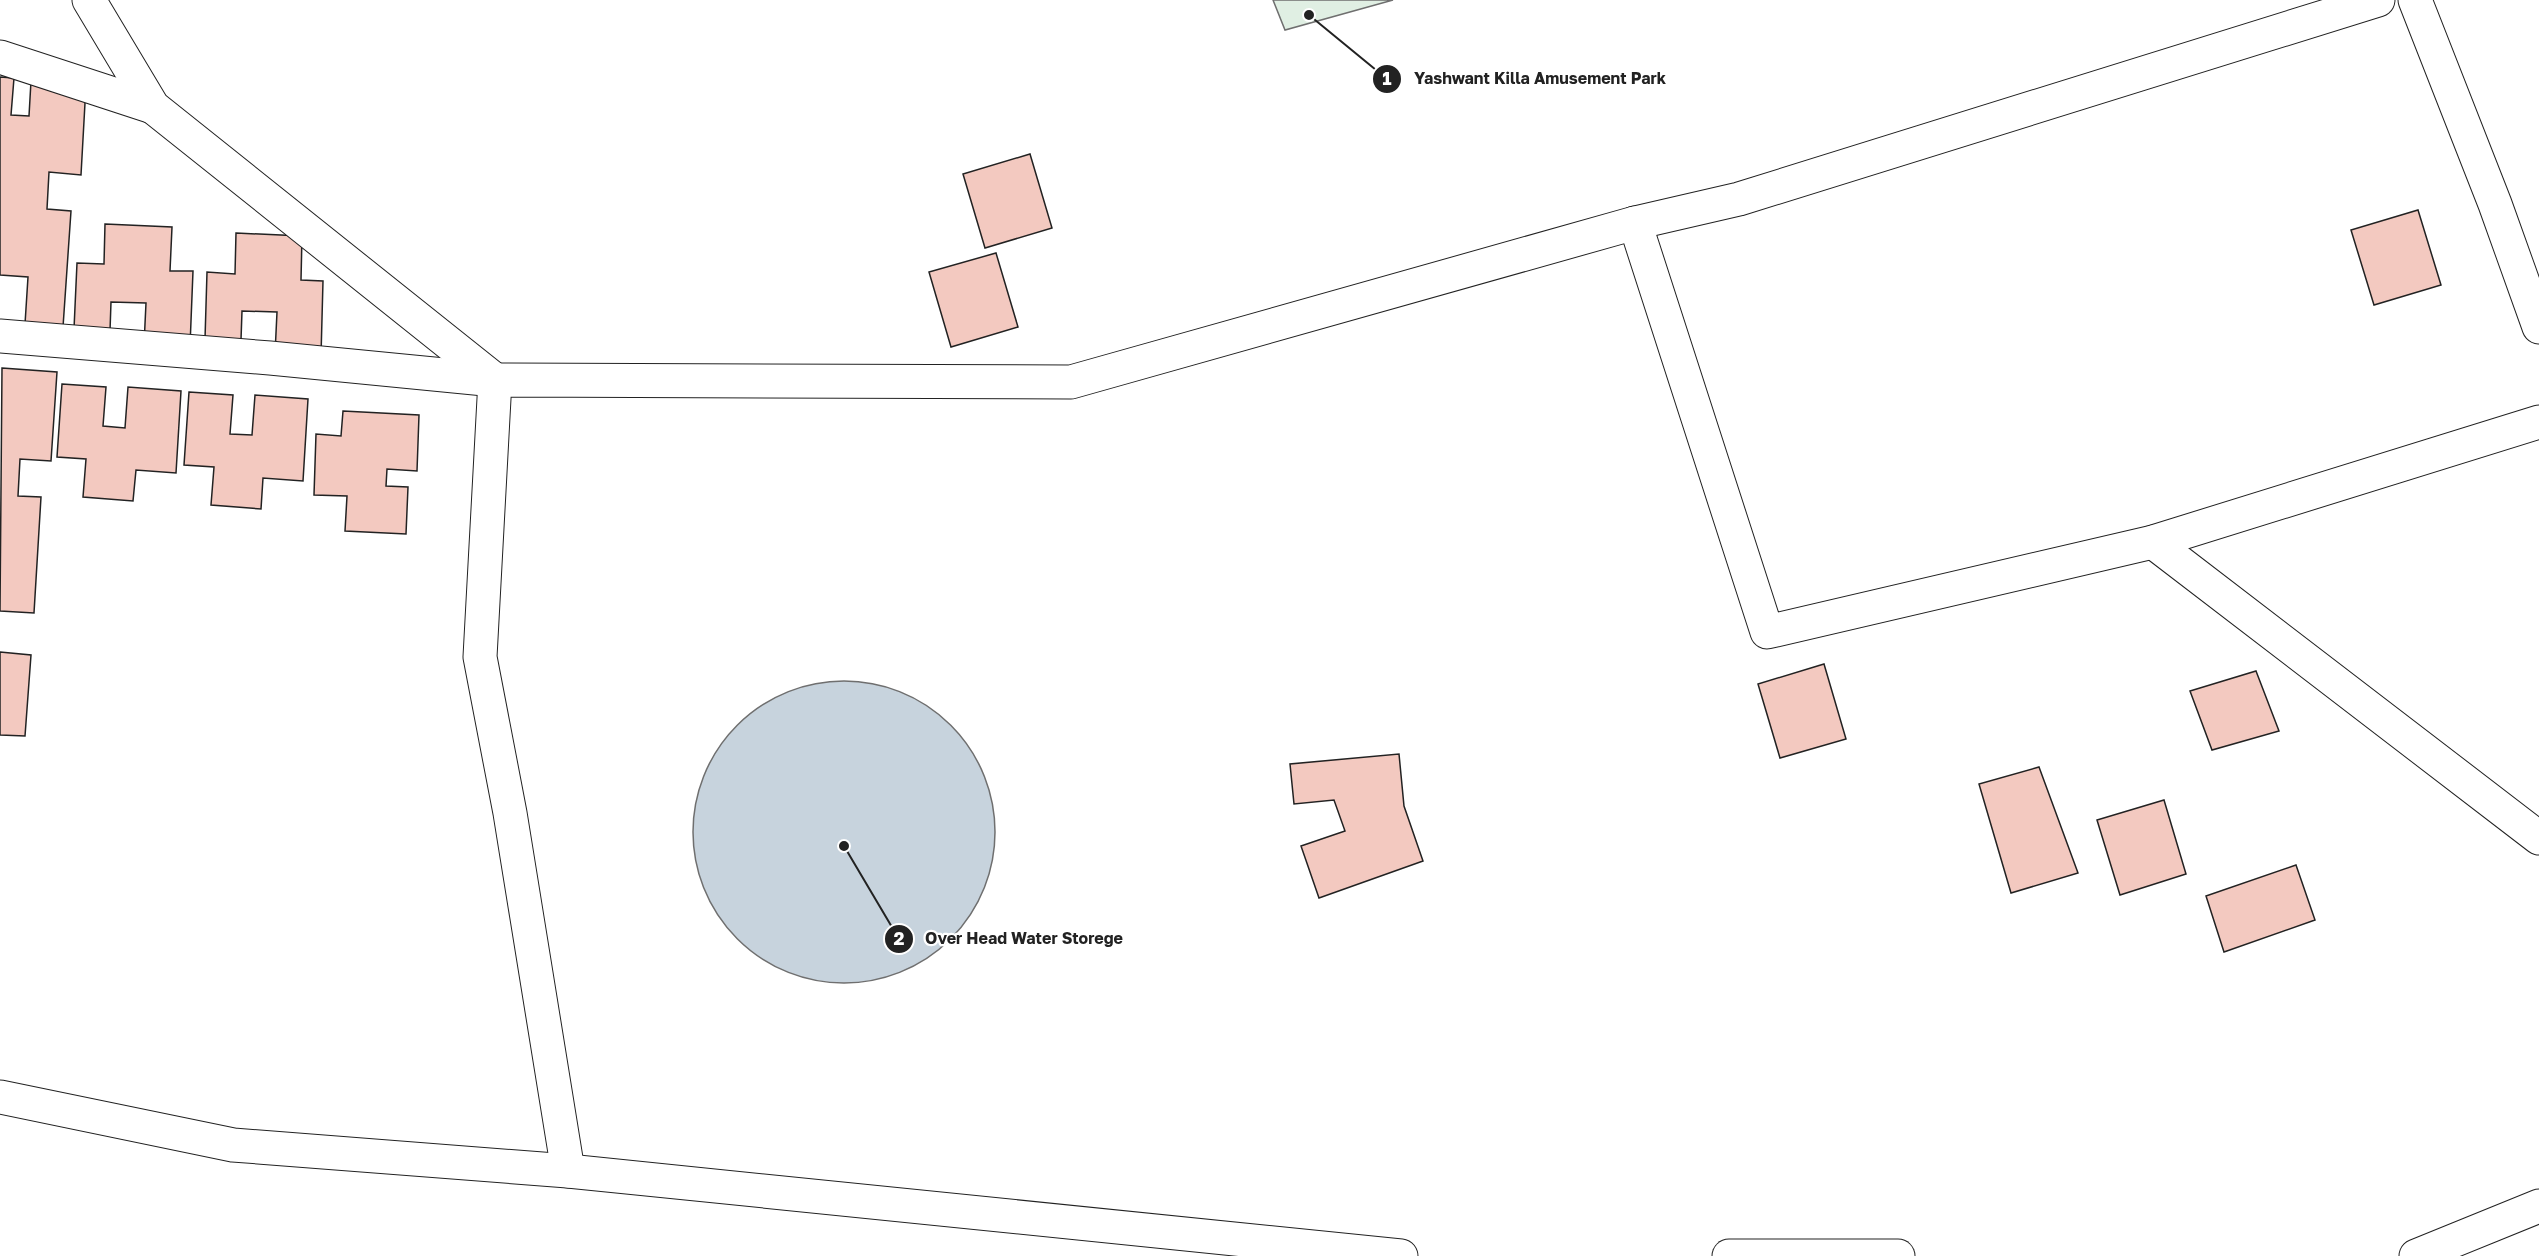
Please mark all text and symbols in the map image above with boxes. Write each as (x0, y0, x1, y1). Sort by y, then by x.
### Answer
callout: Yashwant Killa Amusement Park (1372, 62, 1678, 96)
text: 1 (1382, 67, 1392, 89)
text: Yashwant Killa Amusement Park (1414, 68, 1667, 88)
callout: Over Head Water Storege (884, 922, 1135, 956)
text: 2 (894, 927, 905, 949)
text: Over Head Water Storege (925, 928, 1123, 948)

